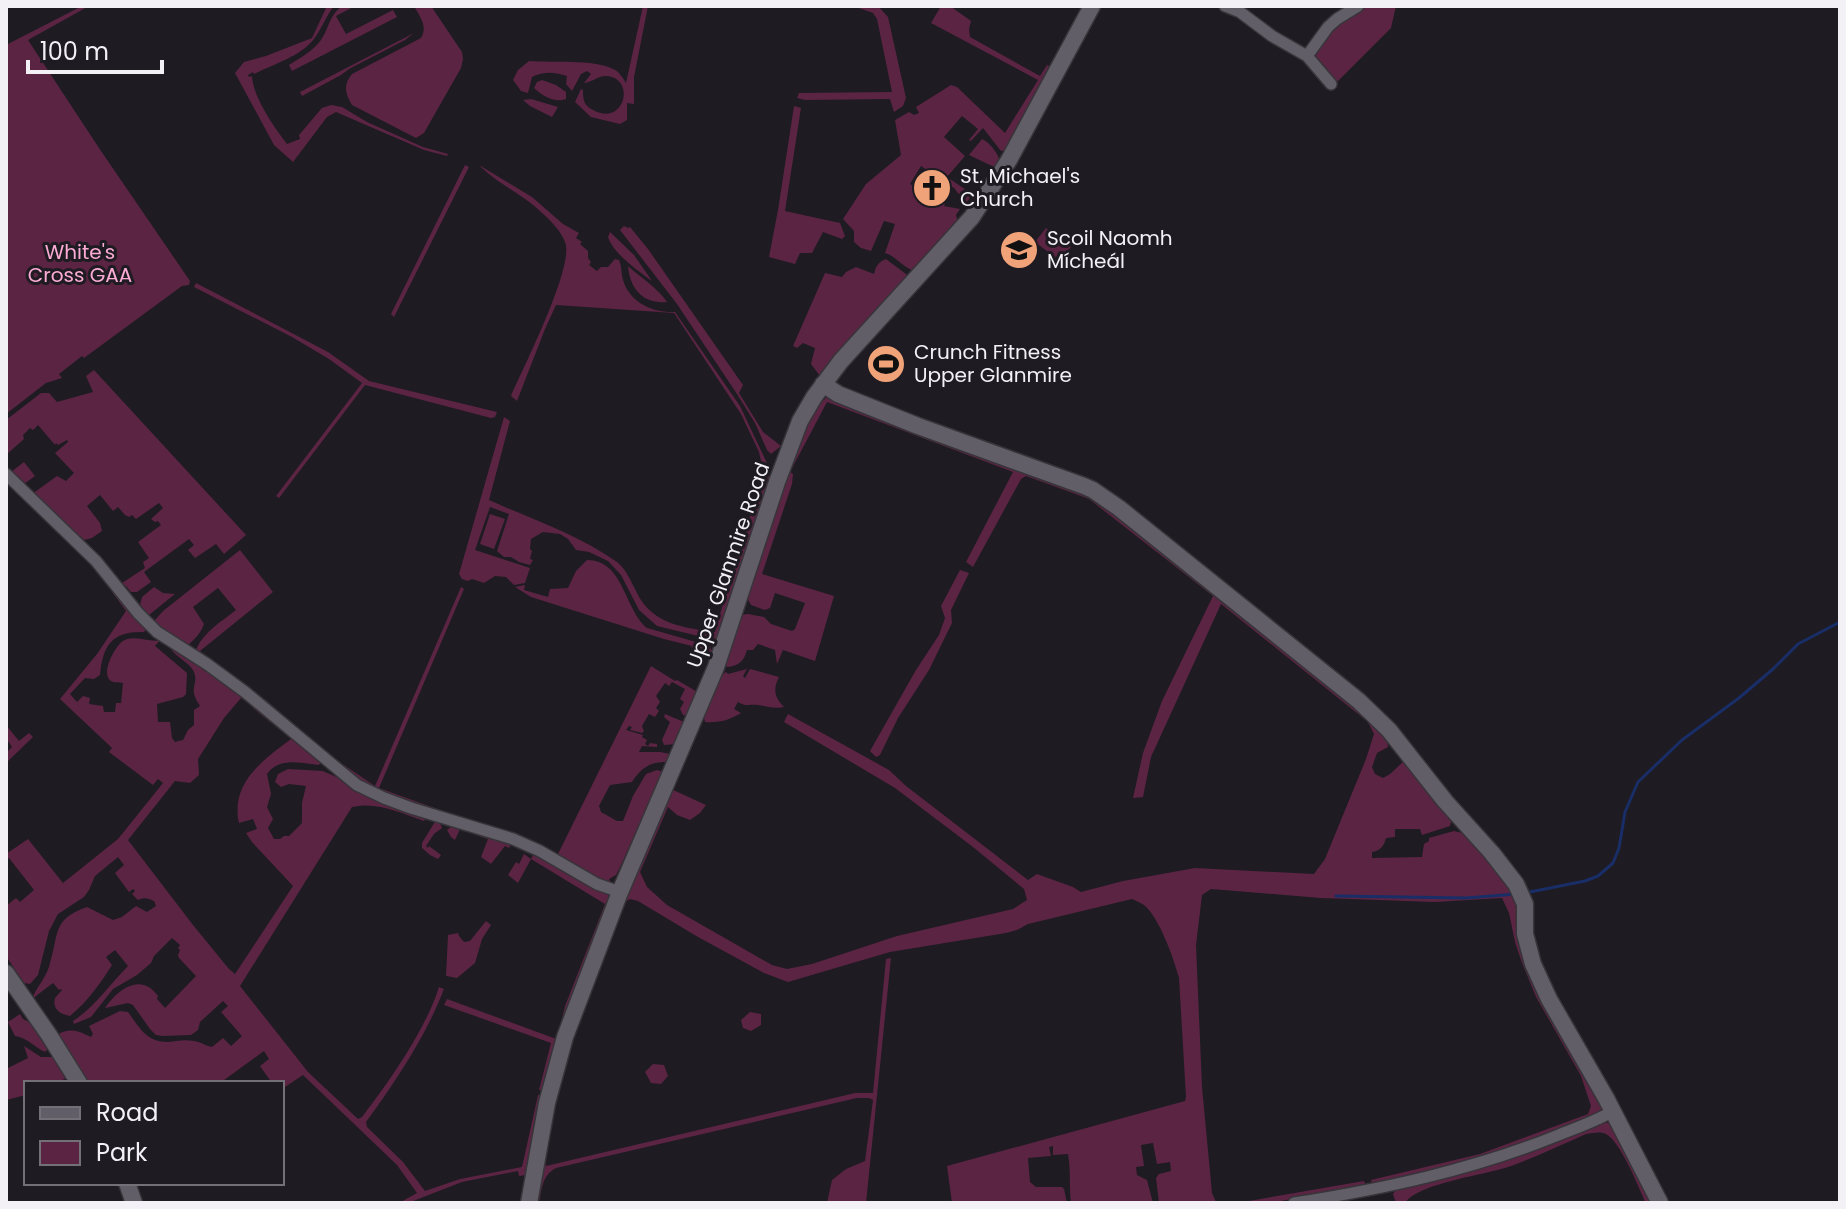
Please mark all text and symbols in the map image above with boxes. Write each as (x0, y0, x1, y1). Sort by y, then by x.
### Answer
scale bar (28, 24, 162, 74)
text: 100 m (40, 35, 109, 68)
place label: St. Michael's Church (960, 162, 1080, 213)
church icon: St. Michael's Church (911, 167, 953, 209)
place label: Scoil Naomh Mícheál (1047, 224, 1173, 275)
school or university icon: Scoil Naomh Mícheál (998, 229, 1040, 271)
park label: White's Cross GAA (28, 238, 132, 289)
place label: Crunch Fitness Upper Glanmire (914, 338, 1072, 389)
sports icon: Crunch Fitness Upper Glanmire (865, 343, 907, 385)
street label: Upper Glanmire Road (680, 459, 776, 671)
legend (24, 1081, 284, 1185)
text: Road (96, 1096, 158, 1129)
text: Park (96, 1136, 148, 1169)

